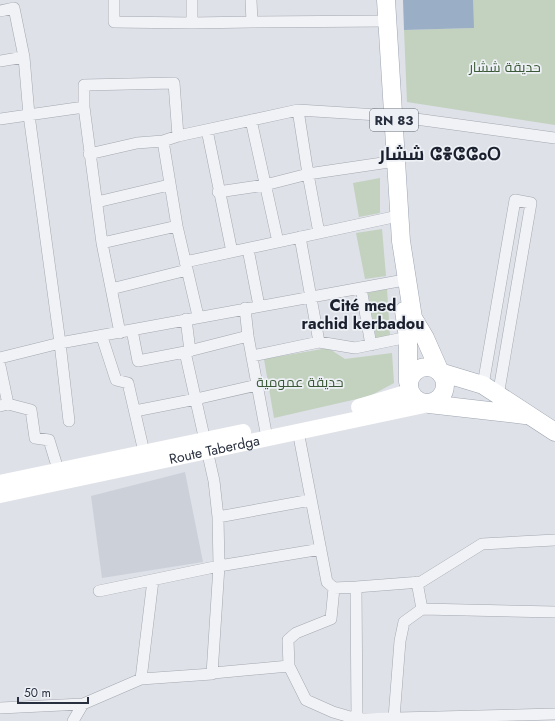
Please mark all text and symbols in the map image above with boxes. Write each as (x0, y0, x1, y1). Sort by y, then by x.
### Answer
park label: حديقة ششار (468, 57, 541, 77)
road number: RN 83 (370, 109, 418, 131)
district label: ششار ⵛⴻⵛⵛⴰⵔ (378, 141, 501, 167)
district label: Cité med rachid kerbadou (301, 294, 425, 335)
park label: حديقة عمومية (256, 372, 344, 392)
street label: Route Taberdga (167, 430, 261, 469)
scale bar (18, 679, 88, 705)
text: 50 m (24, 684, 51, 702)

